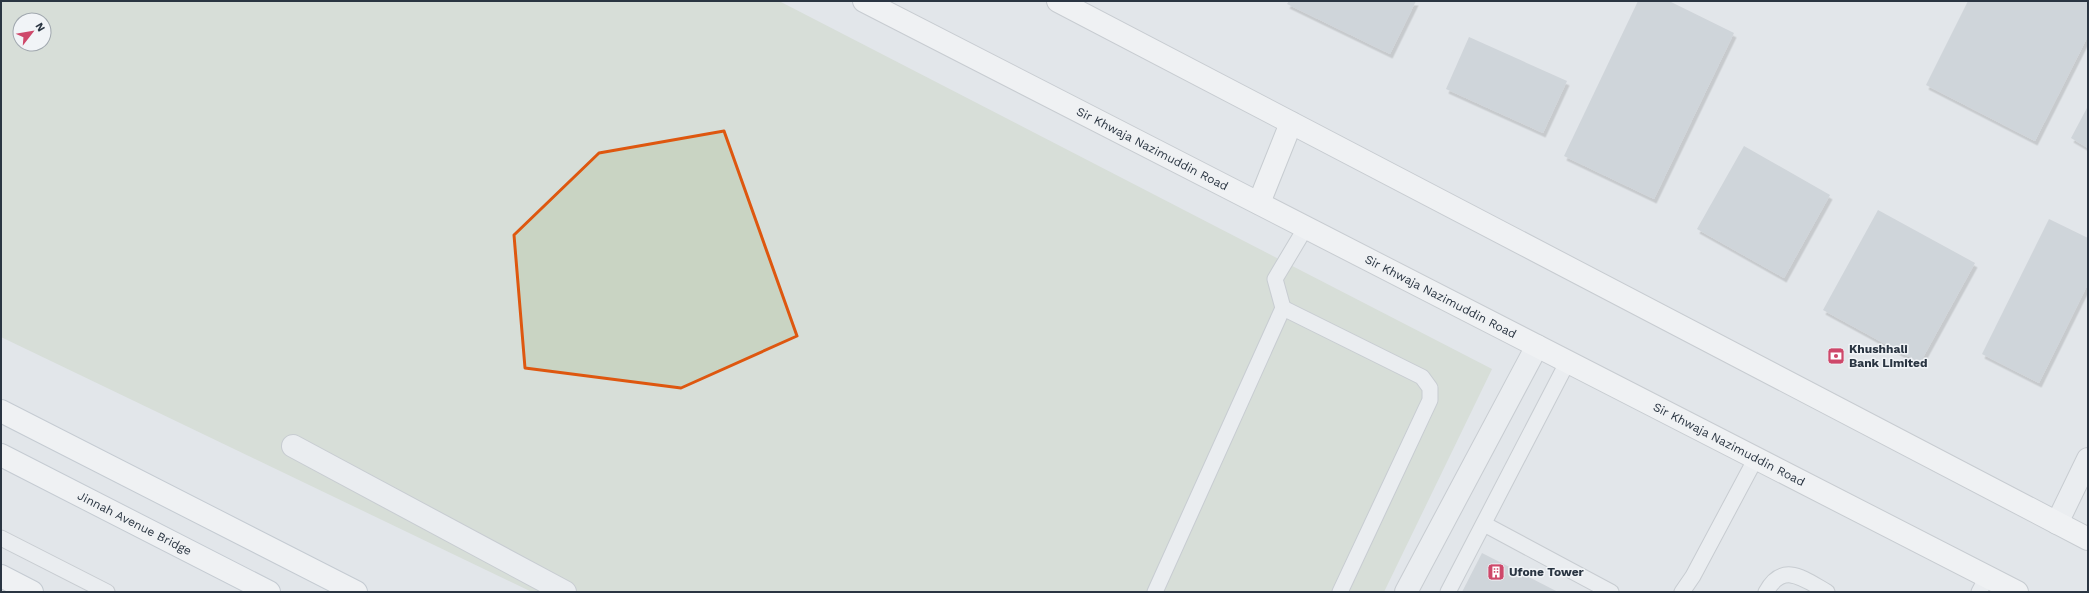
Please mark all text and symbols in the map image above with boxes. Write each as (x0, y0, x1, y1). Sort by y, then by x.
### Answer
north arrow (12, 12, 52, 52)
text: N (32, 20, 48, 34)
street label: Sir Khwaja Nazimuddin Road (1074, 104, 1230, 193)
street label: Sir Khwaja Nazimuddin Road (1363, 252, 1519, 341)
place label: Khushhali Bank Limited (1849, 342, 1928, 370)
bank icon: Khushhali Bank Limited (1826, 346, 1846, 366)
street label: Sir Khwaja Nazimuddin Road (1651, 400, 1807, 489)
street label: Jinnah Avenue Bridge (75, 488, 194, 558)
building icon: Ufone Tower (1486, 562, 1506, 582)
place label: Ufone Tower (1509, 565, 1585, 579)

